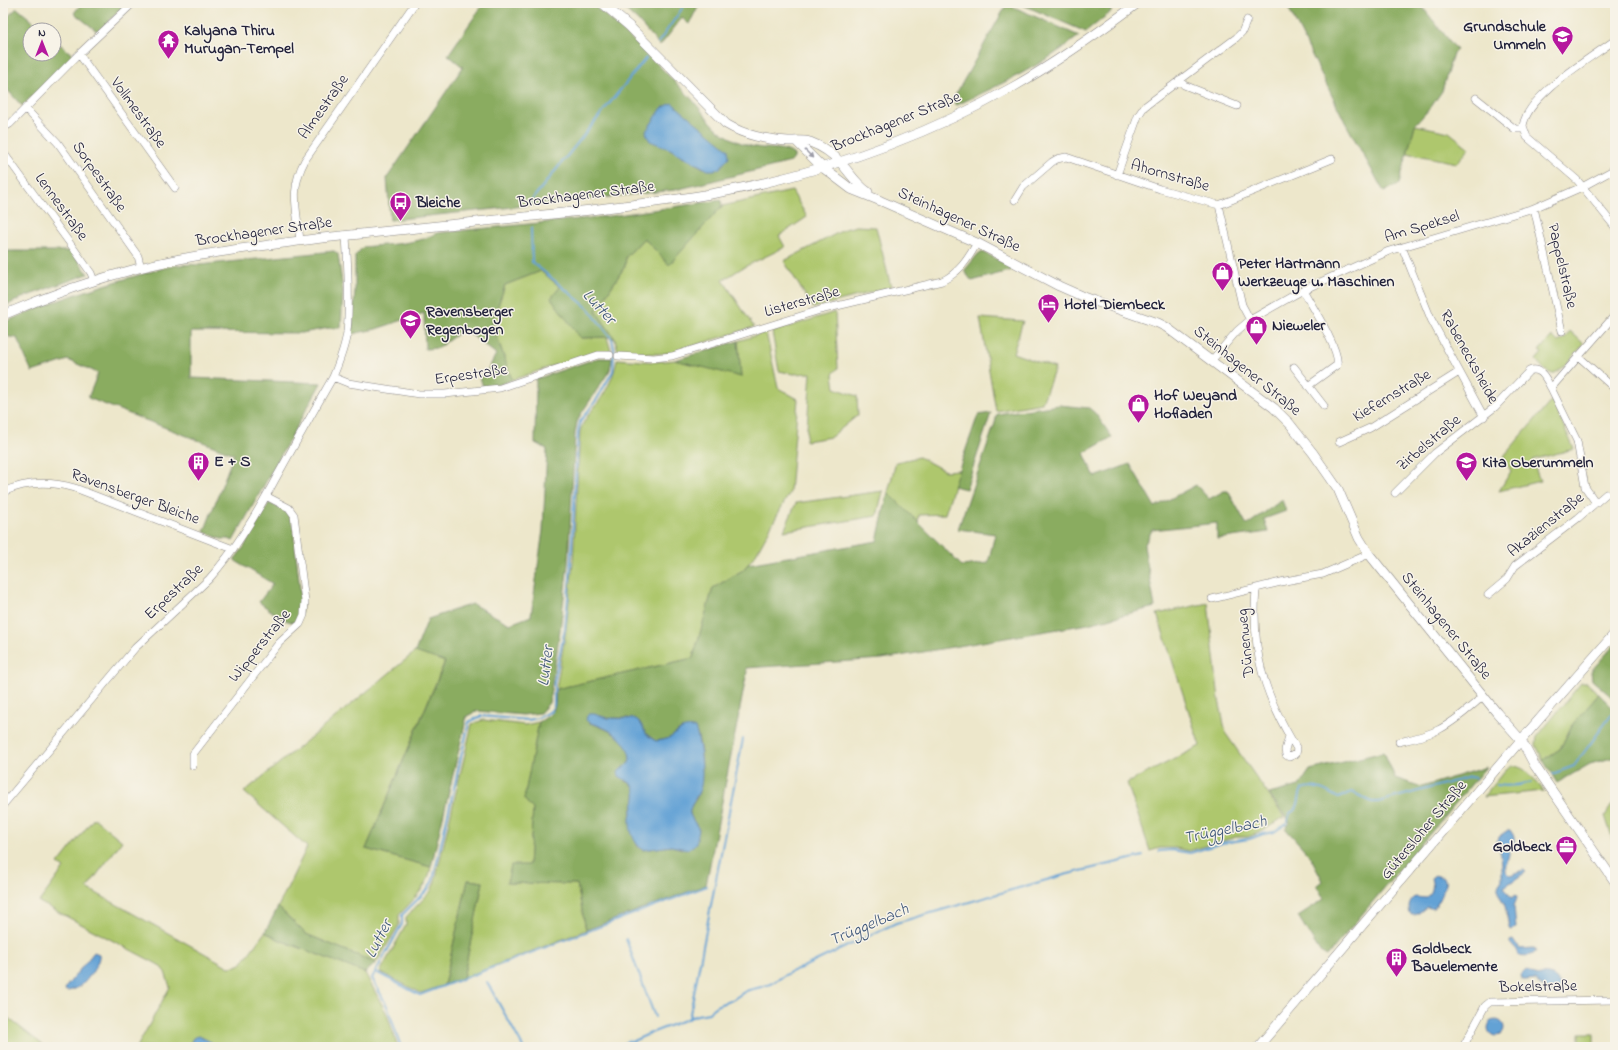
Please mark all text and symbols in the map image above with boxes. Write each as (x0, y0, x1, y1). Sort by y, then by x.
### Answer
place label: Grundschule Ummeln (1463, 15, 1547, 57)
place label: Kalyana Thiru Murugan-Tempel (184, 19, 294, 62)
north arrow (22, 22, 62, 62)
school or university icon: Grundschule Ummeln (1549, 23, 1575, 56)
text: N (38, 25, 46, 41)
temple icon: Kalyana Thiru Murugan-Tempel (155, 27, 181, 60)
street label: Almestraße (293, 69, 356, 145)
street label: Vollmestraße (103, 72, 173, 154)
street label: Brockhagener Straße (827, 85, 965, 159)
street label: Sorpestraße (66, 136, 133, 218)
one-way arrow (804, 149, 814, 159)
street label: Ahornstraße (1128, 153, 1213, 199)
street label: Lennestraße (28, 168, 94, 247)
street label: Brockhagener Straße (515, 175, 657, 215)
street label: Steinhagener Straße (894, 181, 1025, 259)
bus stop icon: Bleiche (388, 190, 414, 223)
place label: Bleiche (415, 191, 461, 215)
street label: Am Speksel (1381, 204, 1463, 250)
street label: Brockhagener Straße (193, 210, 335, 254)
street label: Pappelstraße (1541, 221, 1584, 312)
place label: Peter Hartmann Werkzeuge u. Maschinen (1238, 252, 1394, 295)
shop icon: Peter Hartmann Werkzeuge u. Maschinen (1209, 260, 1235, 293)
street label: Listerstraße (762, 280, 843, 324)
water label: Lutter (576, 284, 624, 332)
hotel icon: Hotel Diembeck (1036, 292, 1062, 325)
place label: Hotel Diembeck (1064, 293, 1166, 317)
place label: Ravensberger Regenbogen (425, 300, 514, 343)
street label: Rabenecksheide (1433, 306, 1505, 409)
school or university icon: Ravensberger Regenbogen (398, 308, 424, 341)
shop icon: Nieweler (1243, 313, 1269, 346)
place label: Nieweler (1272, 314, 1326, 338)
street label: Steinhagener Straße (1188, 320, 1307, 423)
street label: Erpestraße (433, 358, 510, 392)
street label: Kiefernstraße (1348, 363, 1437, 429)
place label: Hof Weyand Hofladen (1154, 384, 1237, 426)
shop icon: Hof Weyand Hofladen (1125, 392, 1151, 425)
street label: Zirbelstraße (1391, 408, 1467, 477)
building icon: E + S (186, 449, 212, 482)
place label: E + S (214, 450, 251, 474)
school or university icon: Kita Oberummeln (1454, 450, 1480, 483)
place label: Kita Oberummeln (1482, 451, 1594, 475)
street label: Ravensberger Bleiche (67, 463, 204, 532)
street label: Akazienstraße (1502, 486, 1590, 564)
street label: Erpestraße (139, 558, 210, 626)
street label: Steinhagener Straße (1395, 567, 1498, 686)
street label: Wipperstraße (223, 604, 298, 688)
street label: Dünenweg (1230, 608, 1262, 679)
water label: Lutter (531, 642, 561, 688)
street label: Gütersloher Straße (1375, 774, 1474, 885)
water label: Trüggelbach (1181, 809, 1270, 852)
office icon: Goldbeck (1554, 834, 1580, 867)
place label: Goldbeck (1493, 835, 1553, 859)
water label: Trüggelbach (825, 897, 914, 954)
water label: Lutter (359, 913, 401, 963)
place label: Goldbeck Bauelemente (1411, 937, 1498, 979)
building icon: Goldbeck Bauelemente (1384, 945, 1410, 978)
street label: Bokelstraße (1498, 974, 1578, 1000)

